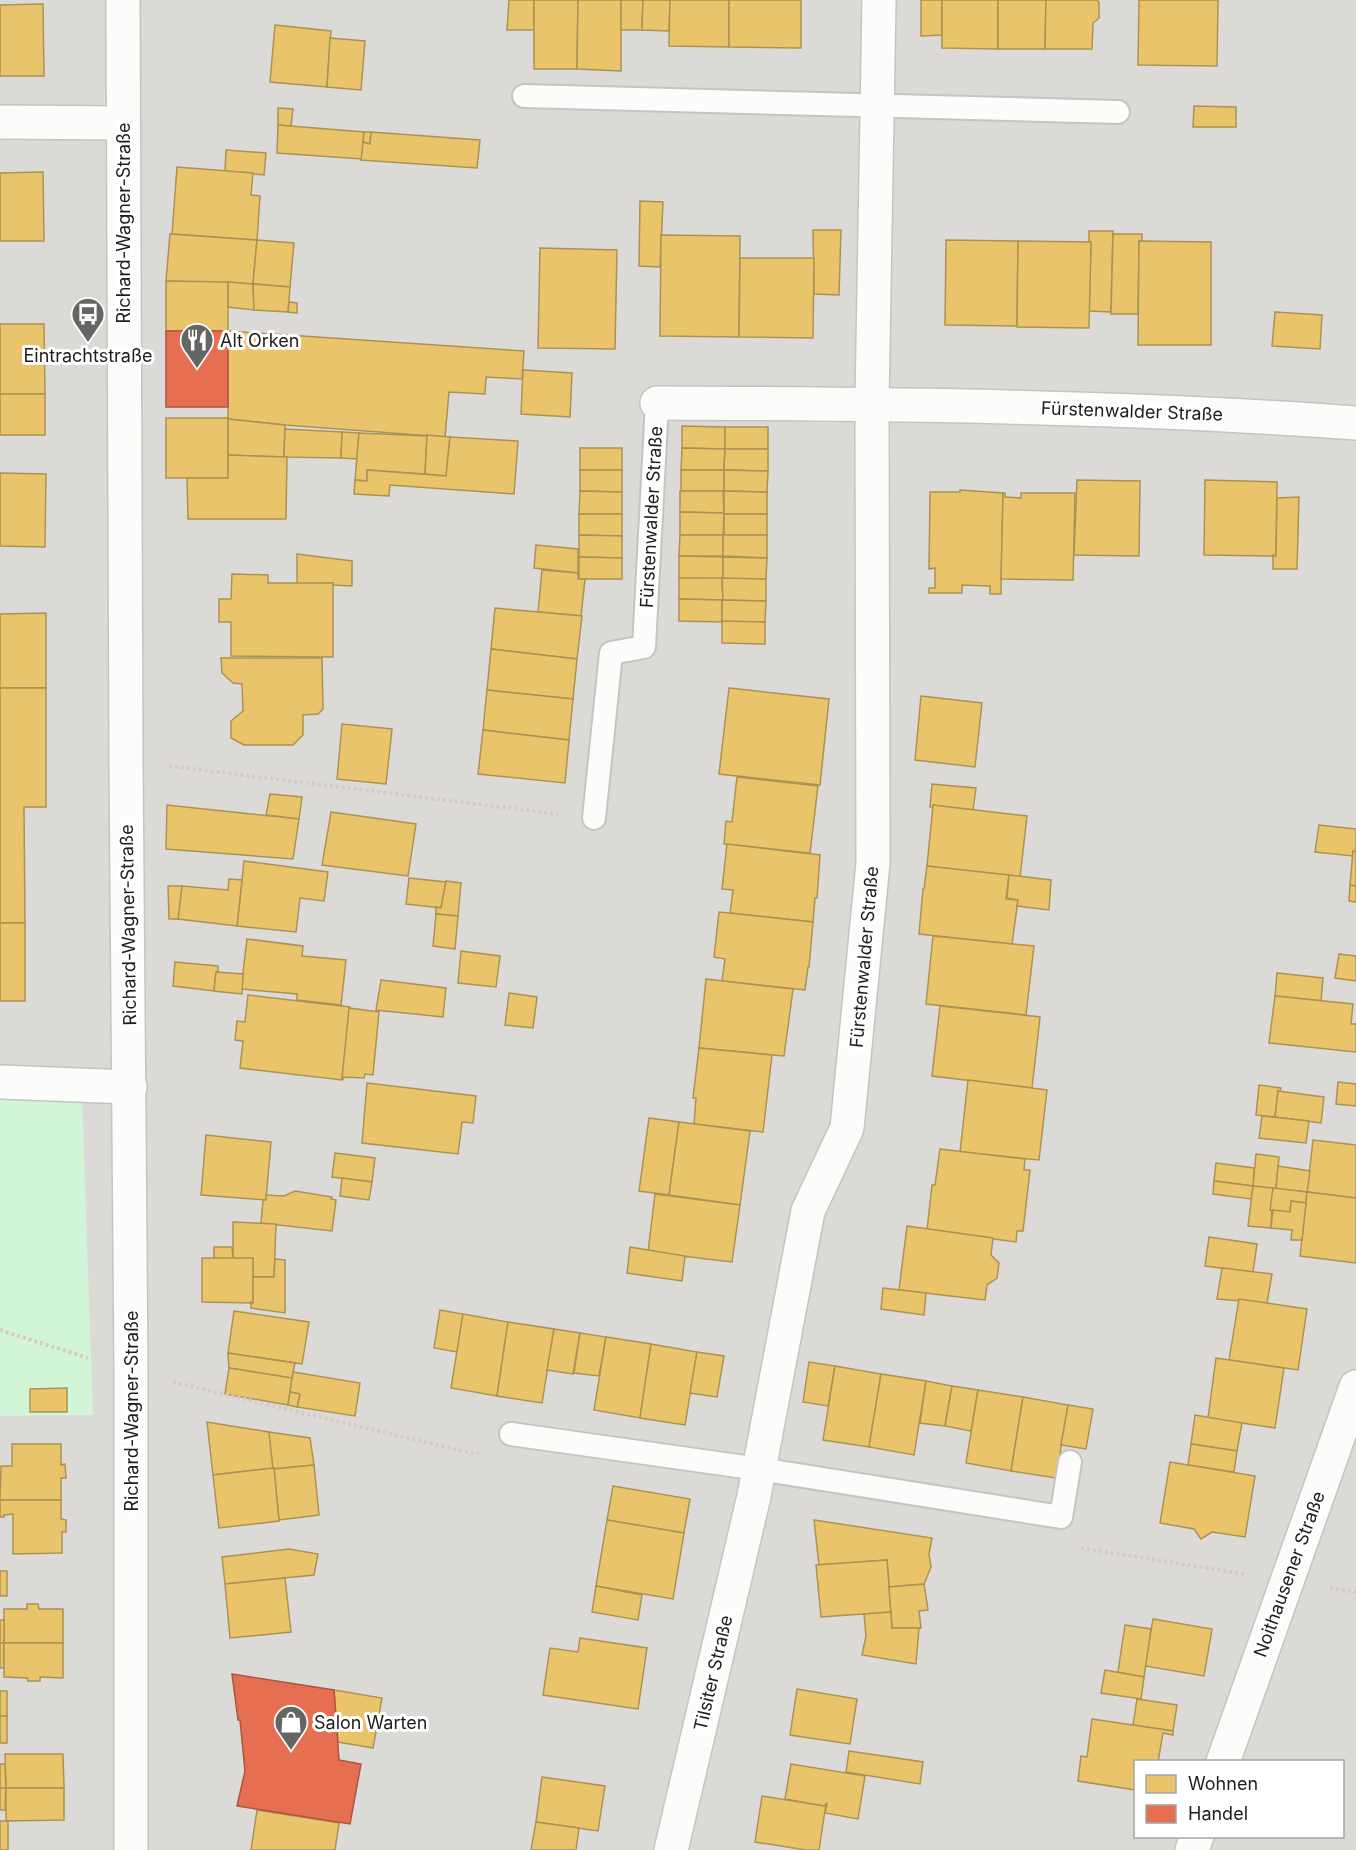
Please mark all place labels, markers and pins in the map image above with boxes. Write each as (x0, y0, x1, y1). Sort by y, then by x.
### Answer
bus stop icon: Eintrachtstraße (70, 296, 106, 343)
restaurant icon: Alt Orken (179, 322, 215, 369)
place label: Alt Orken (220, 330, 299, 351)
place label: Eintrachtstraße (23, 345, 153, 366)
shop icon: Salon Warten (273, 1704, 309, 1751)
place label: Salon Warten (314, 1712, 427, 1733)

